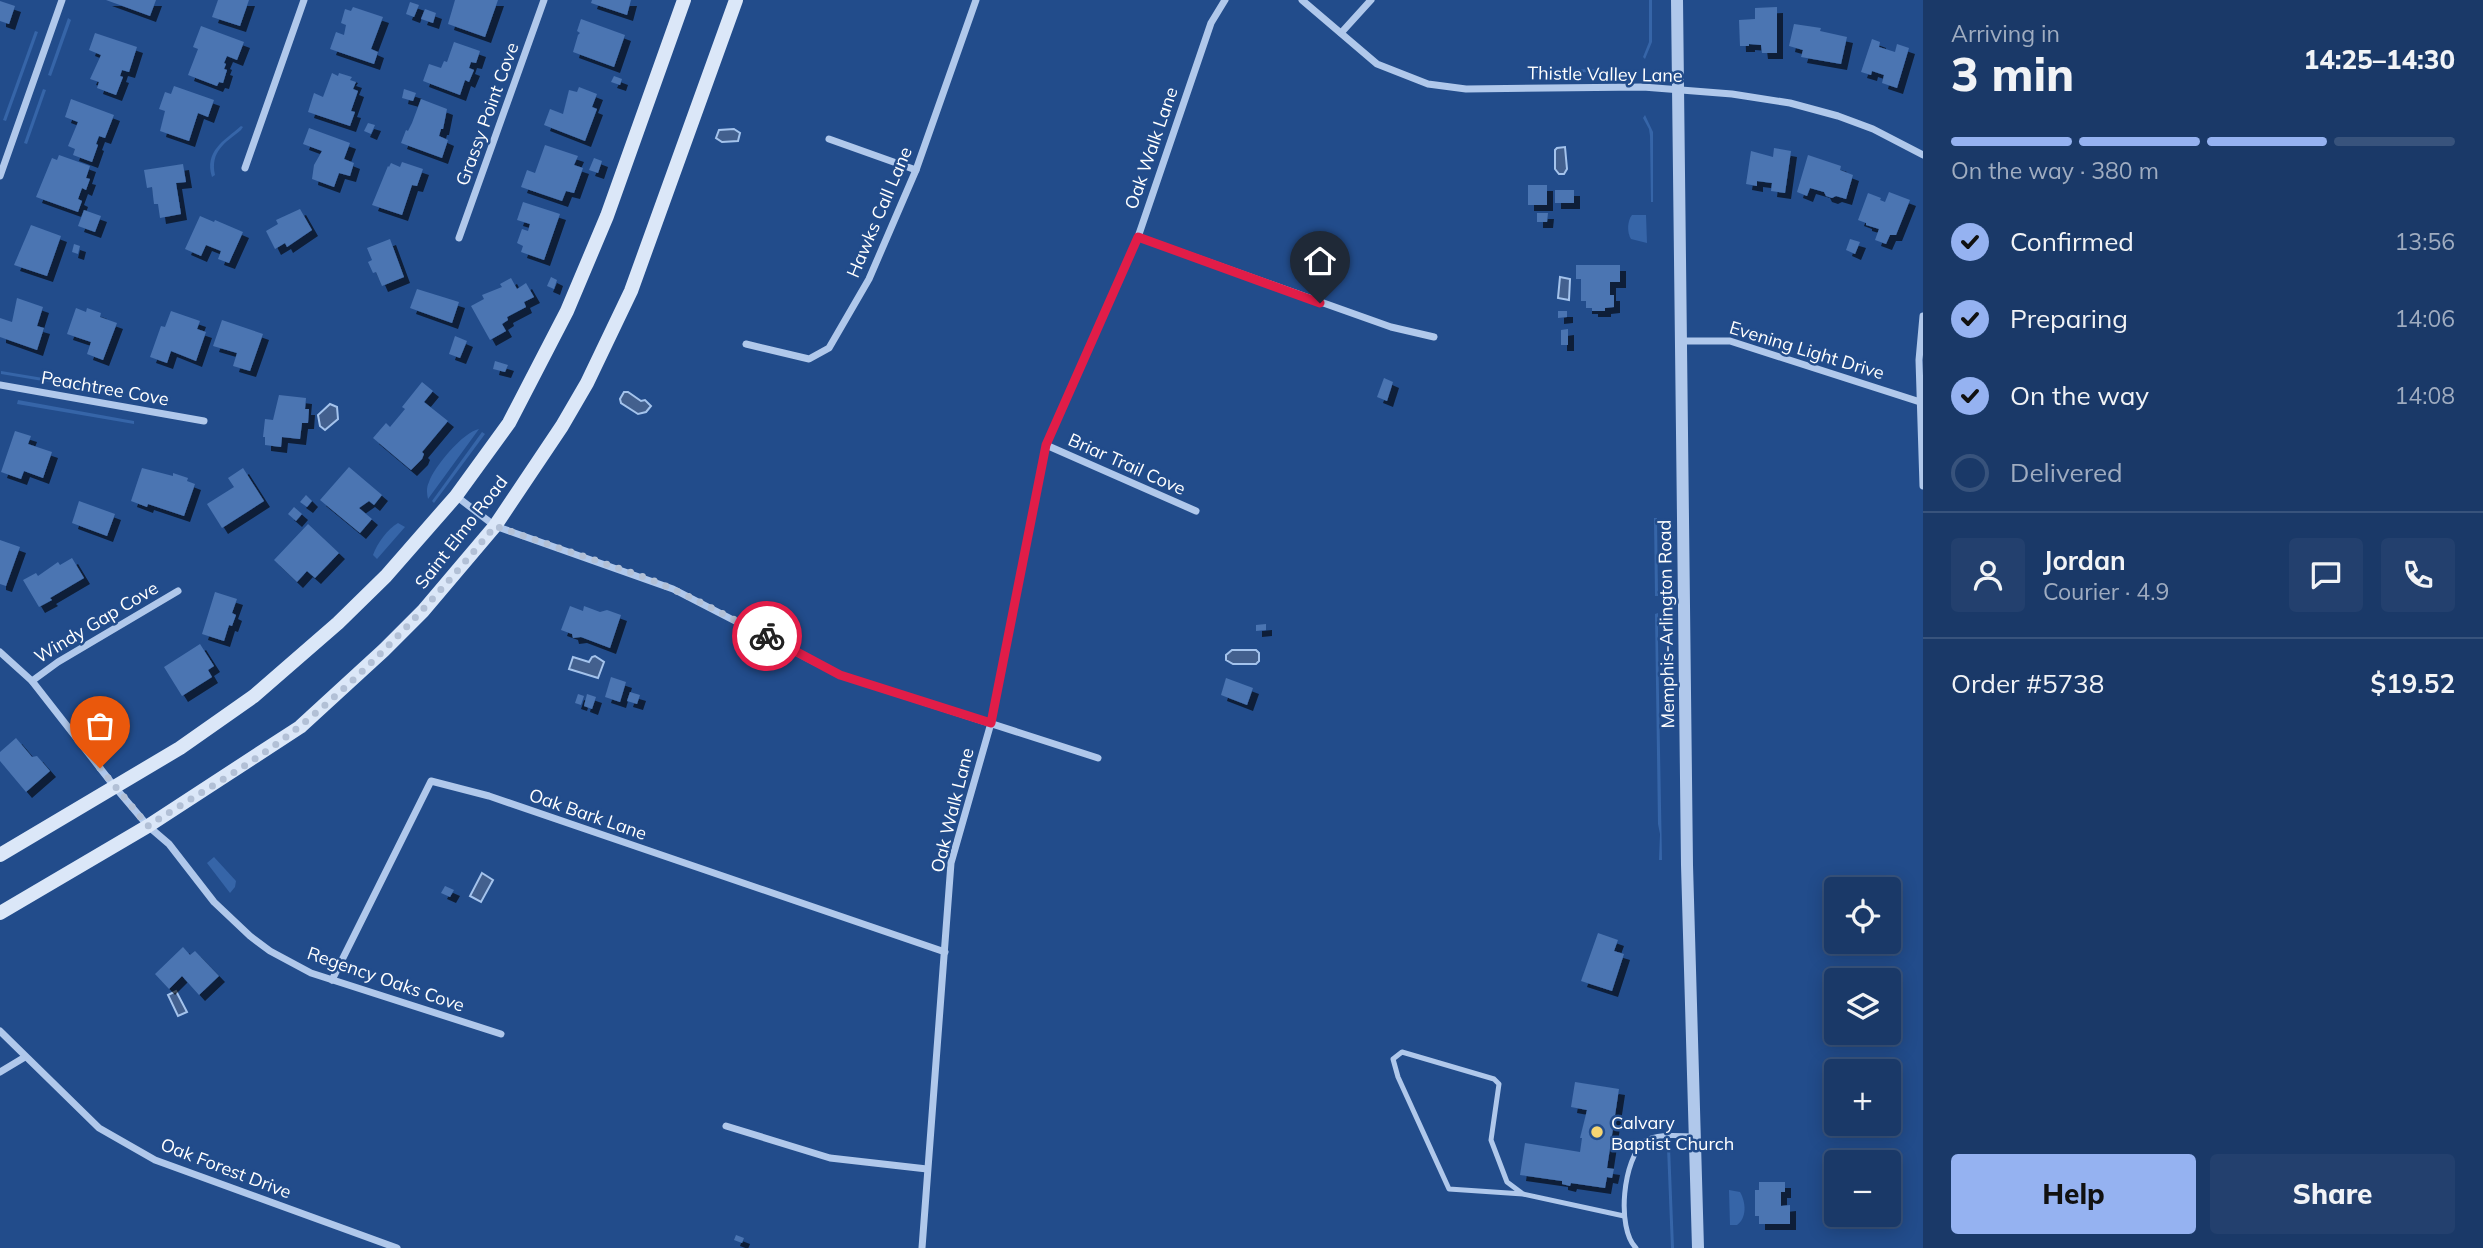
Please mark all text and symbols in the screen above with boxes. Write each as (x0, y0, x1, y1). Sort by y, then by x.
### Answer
text: Arriving in (1951, 19, 2060, 48)
street label: Grassy Point Cove (450, 39, 524, 189)
text: 14:25–14:30 (2304, 43, 2455, 76)
text: 3 min (1951, 45, 2074, 103)
street label: Thistle Valley Lane (1527, 61, 1683, 87)
street label: Oak Walk Lane (1119, 84, 1183, 212)
street label: Hawks Call Lane (841, 143, 917, 281)
text: On the way · 380 m (1951, 156, 2159, 185)
icon: check (1951, 223, 1989, 261)
text: Confirmed (2010, 225, 2134, 258)
text: 13:56 (2395, 227, 2455, 256)
pin (1290, 231, 1350, 303)
icon: home (1301, 242, 1339, 280)
icon: check (1951, 300, 1989, 338)
text: Preparing (2010, 302, 2128, 335)
text: 14:06 (2395, 304, 2455, 333)
street label: Evening Light Drive (1727, 316, 1887, 384)
street label: Peachtree Cove (39, 365, 171, 411)
icon: check (1951, 377, 1989, 415)
text: On the way (2010, 379, 2149, 412)
text: 14:08 (2395, 381, 2455, 410)
street label: Briar Trail Cove (1065, 428, 1189, 500)
text: Delivered (2010, 456, 2123, 489)
street label: Saint Elmo Road (410, 471, 512, 593)
street label: Memphis-Arlington Road (1653, 520, 1679, 728)
button: person (1951, 538, 2025, 612)
button: chat (2289, 538, 2363, 612)
button: phone (2381, 538, 2455, 612)
text: Jordan (2043, 544, 2126, 577)
street label: Windy Gap Cove (30, 576, 162, 668)
text: Courier · 4.9 (2043, 577, 2169, 606)
courier (732, 601, 802, 671)
icon: bike (748, 617, 786, 655)
text: Order #5738 (1951, 667, 2104, 700)
text: $19.52 (2371, 667, 2455, 700)
pin (70, 696, 130, 768)
icon: bag (81, 707, 119, 745)
street label: Oak Walk Lane (925, 745, 979, 875)
street label: Oak Bark Lane (526, 783, 650, 845)
map controls (1824, 877, 1901, 1227)
button: locate (1824, 877, 1901, 954)
street label: Regency Oaks Cove (304, 941, 468, 1017)
button: layers (1824, 968, 1901, 1045)
button: + (1824, 1059, 1901, 1136)
place label: Calvary Baptist Church (1611, 1111, 1734, 1155)
marker: Calvary Baptist Church (1589, 1124, 1605, 1140)
street label: Oak Forest Drive (157, 1132, 295, 1204)
button: − (1824, 1150, 1901, 1227)
button: Help (1951, 1154, 2196, 1234)
button: Share (2210, 1154, 2455, 1234)

